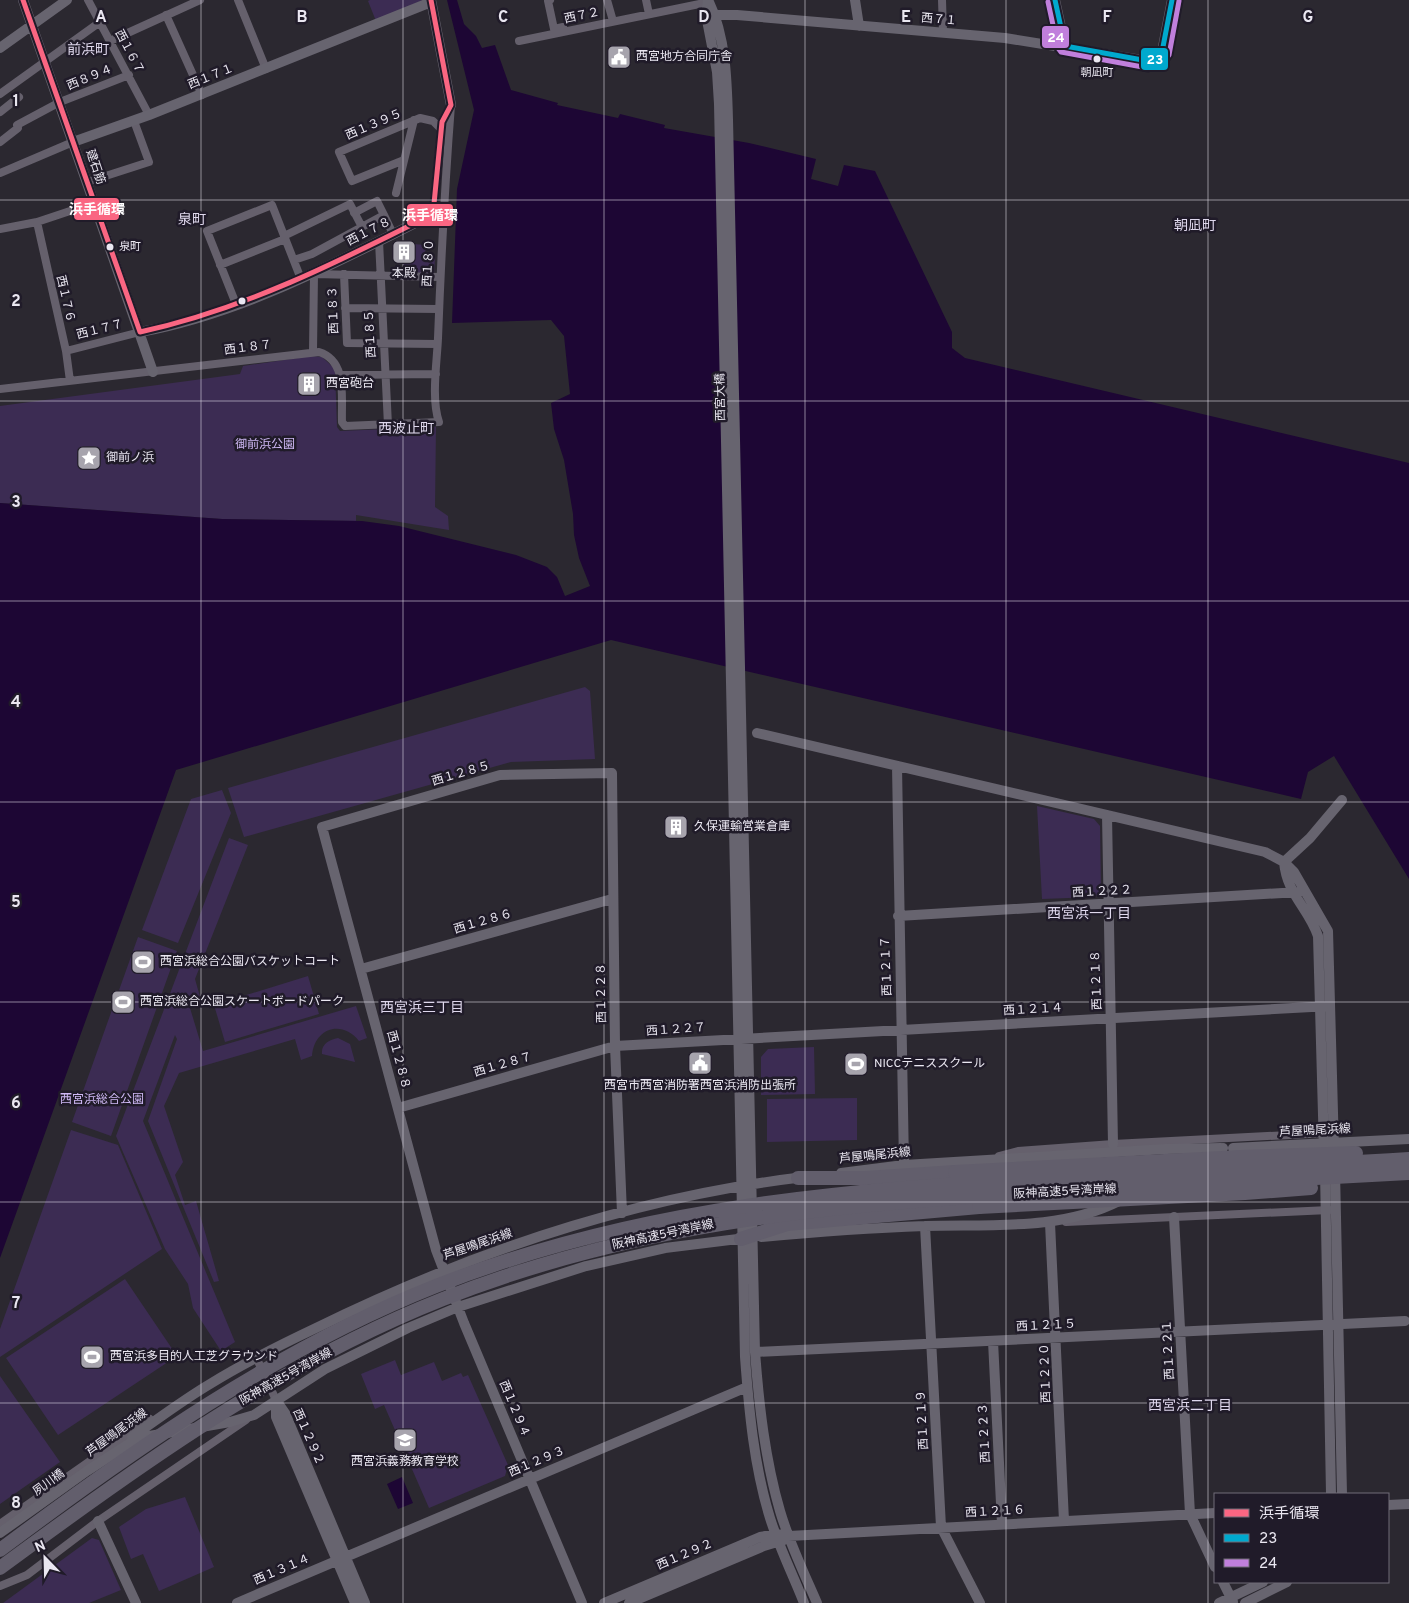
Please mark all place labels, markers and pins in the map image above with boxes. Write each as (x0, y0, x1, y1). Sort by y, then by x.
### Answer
public building icon: 西宮地方合同庁舎 (606, 44, 632, 70)
place label: 西宮地方合同庁舎 (636, 49, 732, 65)
marker: 朝凪町 (1092, 54, 1102, 64)
place label: 朝凪町 (1081, 66, 1114, 80)
building icon: 本殿 (391, 239, 417, 265)
place label: 泉町 (119, 240, 141, 254)
marker: 泉町 (105, 242, 115, 252)
place label: 本殿 (392, 266, 416, 282)
unlabelled marker (237, 296, 247, 306)
building icon: 西宮砲台 (296, 371, 322, 397)
place label: 西宮砲台 (326, 376, 374, 392)
place icon: 御前ノ浜 (76, 445, 102, 471)
place label: 御前ノ浜 (106, 450, 154, 466)
building icon: 久保運輸営業倉庫 (663, 814, 689, 840)
place label: 久保運輸営業倉庫 (694, 819, 790, 835)
sports icon: 西宮浜総合公園バスケットコート (130, 949, 156, 975)
place label: 西宮浜総合公園バスケットコート (160, 954, 340, 970)
sports icon: 西宮浜総合公園スケートボードパーク (110, 989, 136, 1015)
place label: 西宮浜総合公園スケートボードパーク (140, 994, 344, 1010)
public building icon: 西宮市西宮消防署西宮浜消防出張所 (687, 1050, 713, 1076)
sports icon: NICCテニススクール (843, 1051, 869, 1077)
place label: NICCテニススクール (874, 1056, 985, 1072)
place label: 西宮市西宮消防署西宮浜消防出張所 (604, 1078, 796, 1094)
sports icon: 西宮浜多目的人工芝グラウンド (79, 1344, 105, 1370)
place label: 西宮浜多目的人工芝グラウンド (110, 1349, 278, 1365)
school or university icon: 西宮浜義務教育学校 (392, 1427, 418, 1453)
place label: 西宮浜義務教育学校 (351, 1454, 459, 1470)

